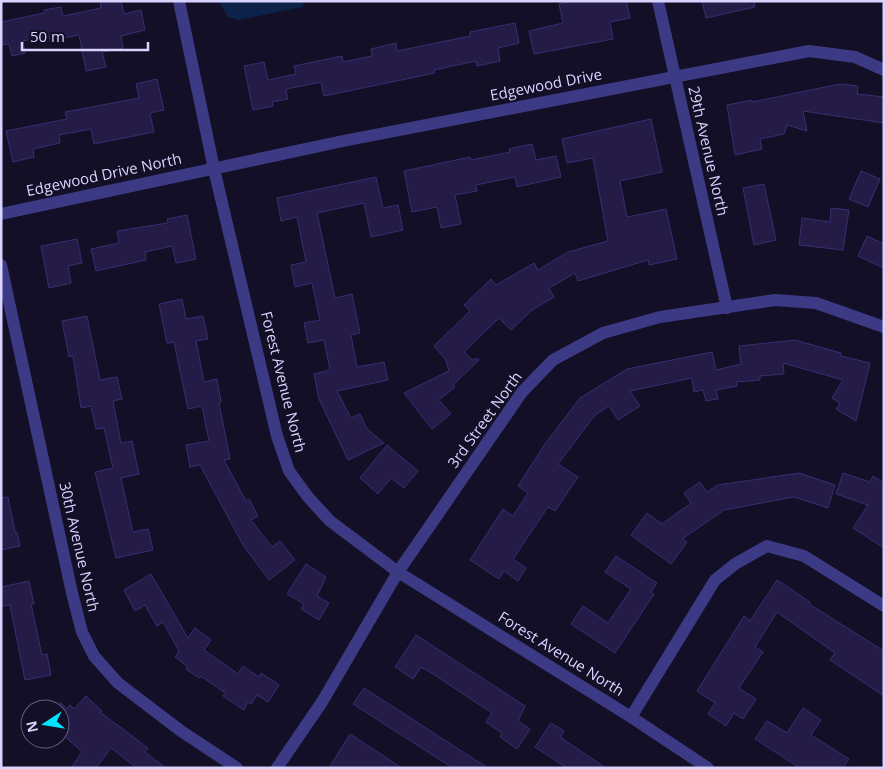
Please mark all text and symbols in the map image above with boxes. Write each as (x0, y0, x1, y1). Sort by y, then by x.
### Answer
scale bar (22, 20, 149, 52)
text: 50 m (30, 26, 65, 46)
street label: Edgewood Drive (488, 63, 603, 105)
street label: 29th Avenue North (684, 84, 734, 218)
street label: Edgewood Drive North (24, 148, 183, 200)
street label: Forest Avenue North (257, 309, 311, 454)
street label: 3rd Street North (442, 367, 526, 472)
street label: 30th Avenue North (55, 480, 105, 614)
street label: Forest Avenue North (495, 606, 628, 700)
north arrow (20, 699, 70, 749)
text: N (21, 719, 42, 734)

